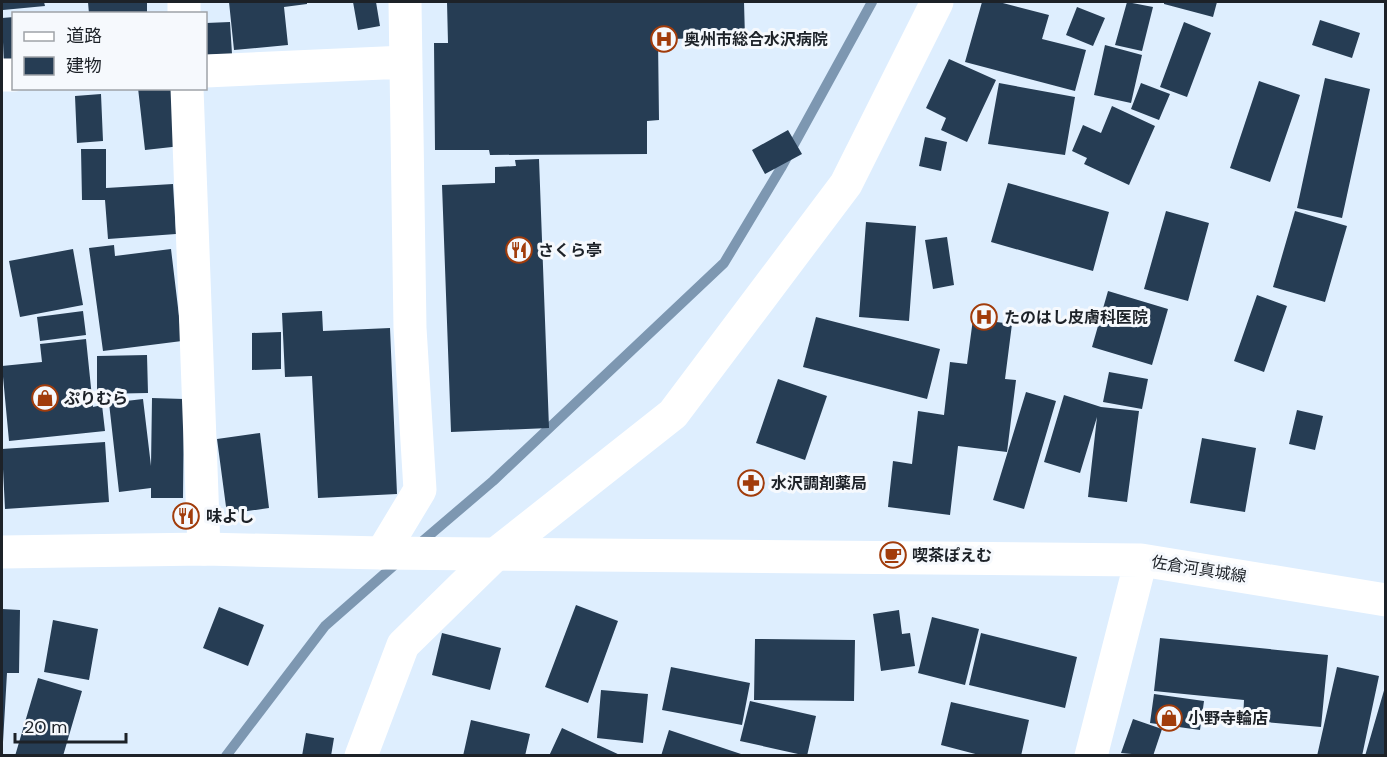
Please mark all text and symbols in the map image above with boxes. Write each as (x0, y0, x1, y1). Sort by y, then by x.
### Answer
legend (12, 12, 207, 90)
text: 道路 (66, 24, 102, 48)
hospital icon: 奥州市総合水沢病院 (649, 24, 679, 54)
place label: 奥州市総合水沢病院 (684, 29, 828, 50)
text: 建物 (66, 54, 102, 78)
restaurant icon: さくら亭 (504, 235, 534, 265)
place label: さくら亭 (538, 240, 602, 261)
hospital icon: たのはし皮膚科医院 (969, 302, 999, 332)
place label: たのはし皮膚科医院 (1004, 307, 1148, 328)
shop icon: ぷりむら (30, 383, 60, 413)
place label: ぷりむら (64, 388, 128, 409)
pharmacy icon: 水沢調剤薬局 (736, 468, 766, 498)
place label: 水沢調剤薬局 (771, 473, 867, 494)
restaurant icon: 味よし (171, 501, 201, 531)
place label: 味よし (206, 506, 254, 527)
cafe icon: 喫茶ぽえむ (878, 540, 908, 570)
place label: 喫茶ぽえむ (912, 545, 992, 566)
street label: 佐倉河真城線 (1150, 551, 1248, 587)
shop icon: 小野寺輪店 (1154, 703, 1184, 733)
scale bar (15, 706, 126, 744)
place label: 小野寺輪店 (1188, 708, 1268, 729)
text: 20 m (24, 715, 67, 739)

